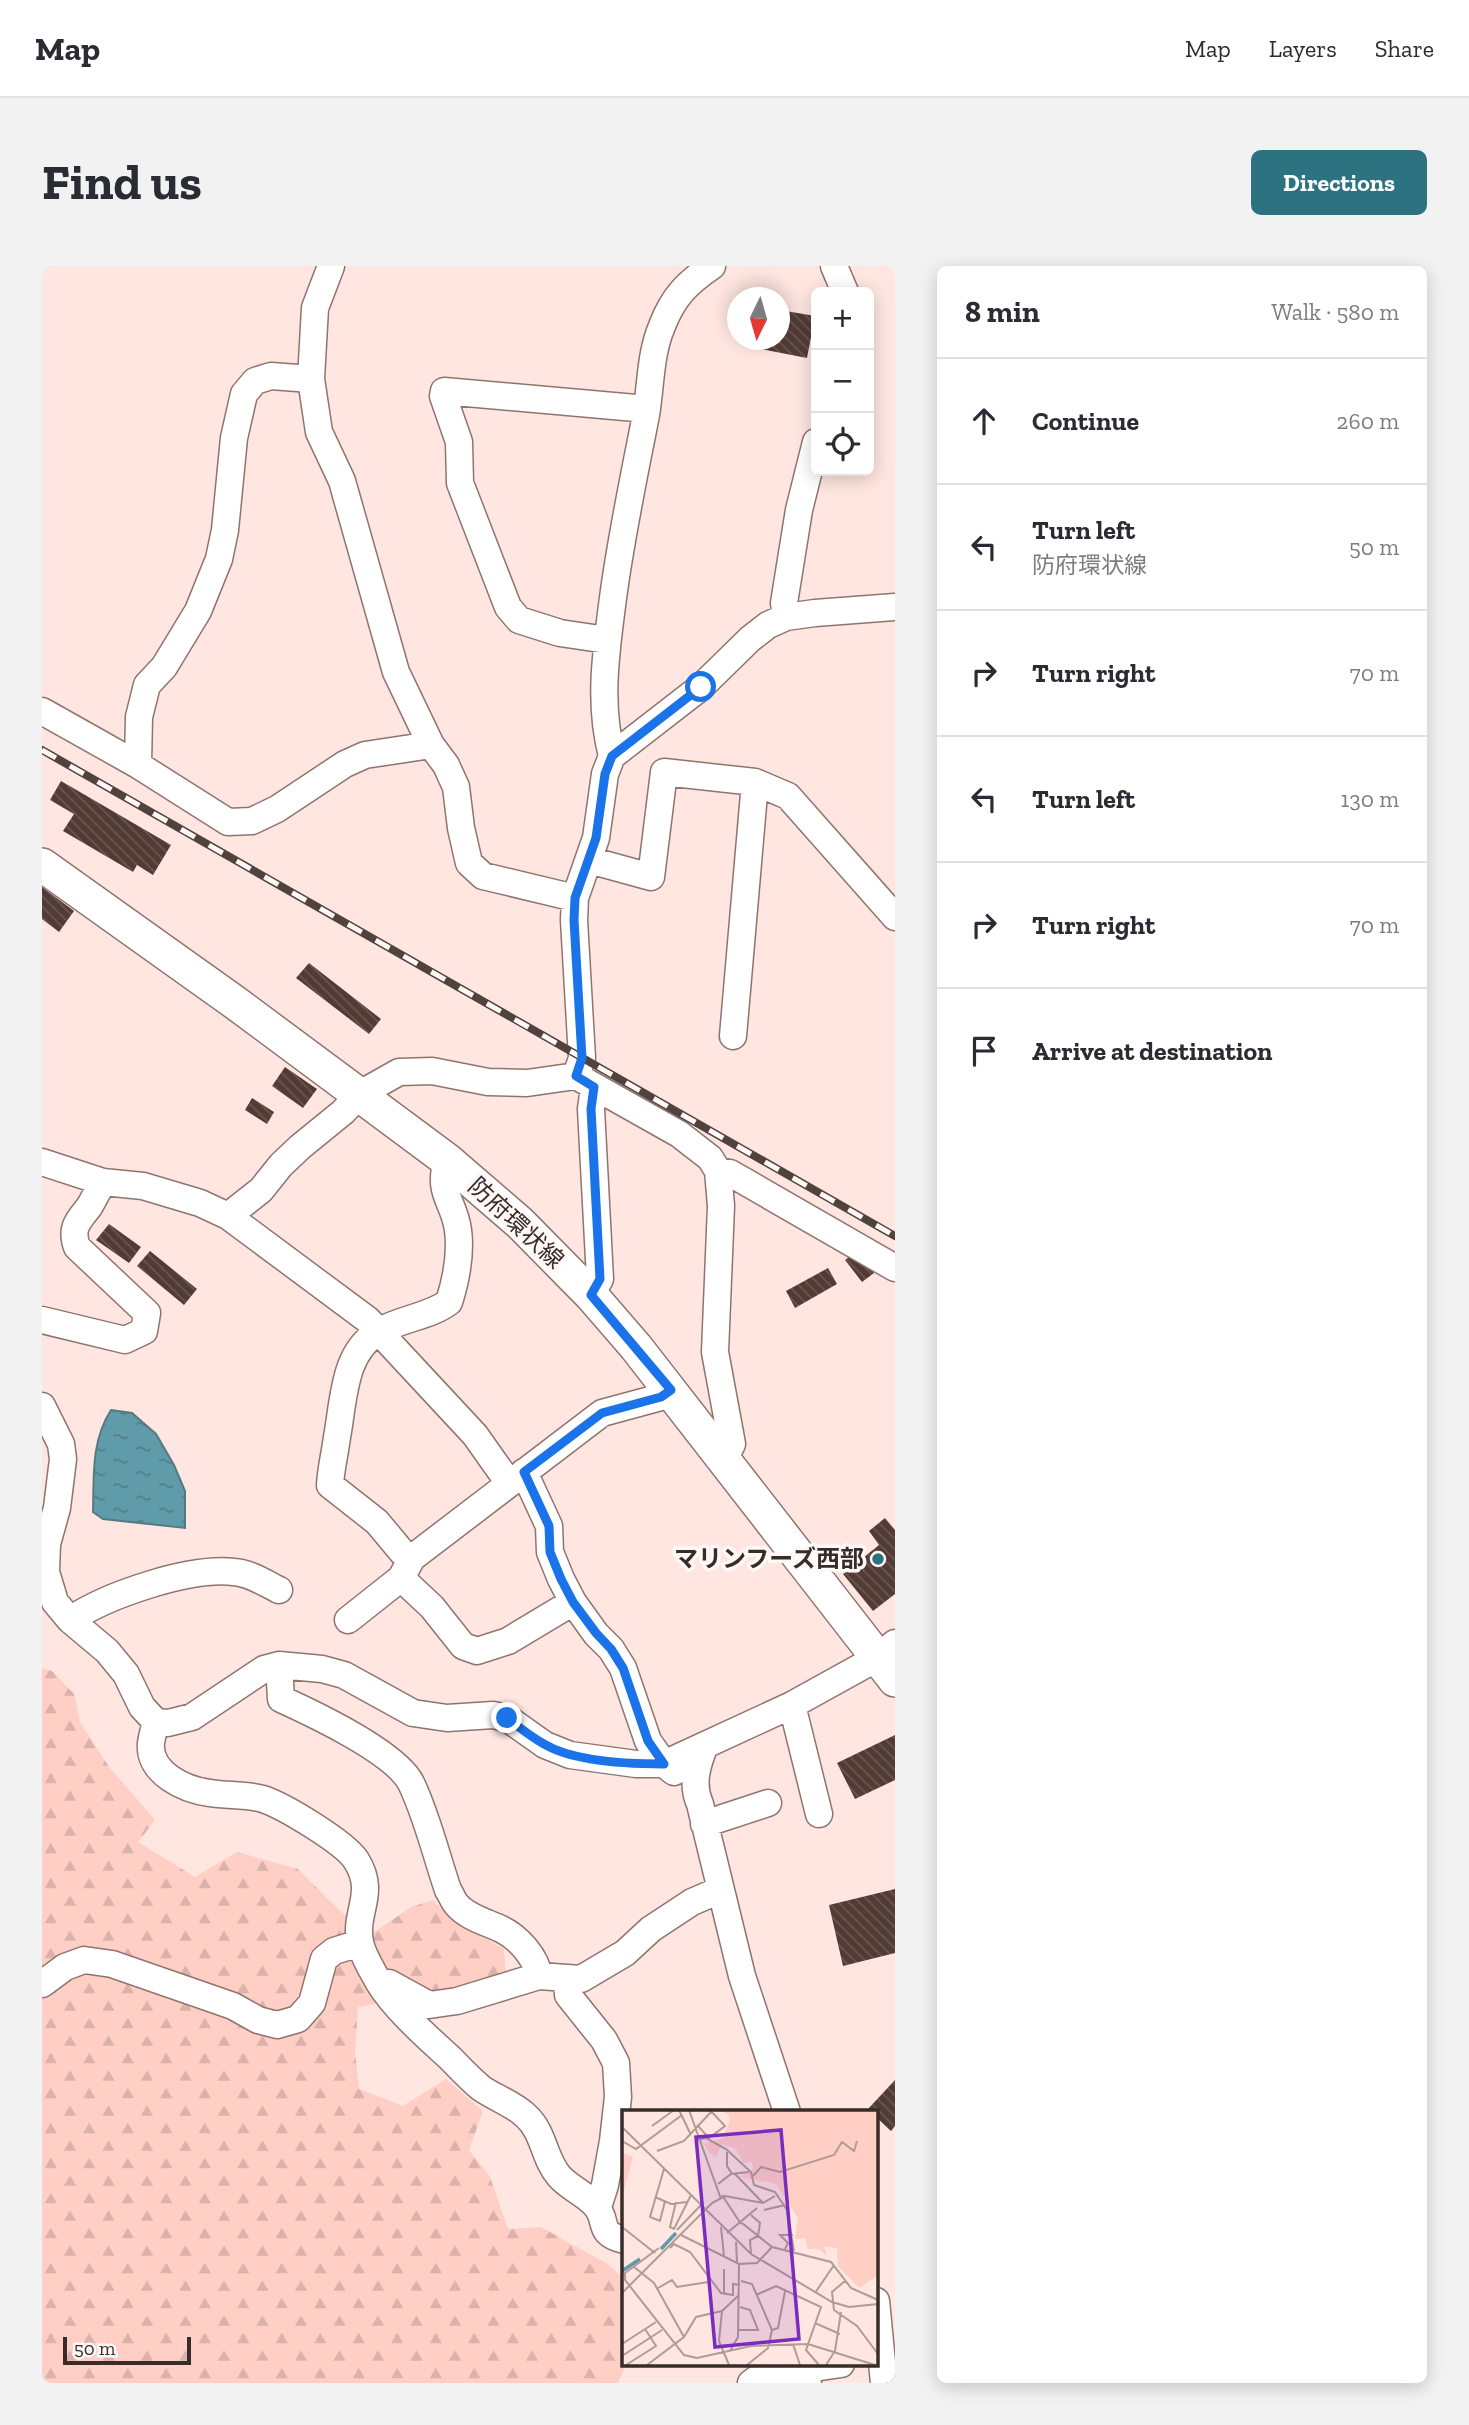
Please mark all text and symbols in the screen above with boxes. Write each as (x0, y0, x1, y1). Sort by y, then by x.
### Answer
text: Map (35, 29, 100, 68)
text: Map (1185, 34, 1231, 63)
text: Layers (1269, 34, 1337, 63)
text: Share (1375, 34, 1434, 63)
button: Directions (1251, 150, 1427, 215)
text: Find us (42, 153, 202, 212)
north arrow (727, 287, 790, 350)
map controls (811, 287, 874, 476)
button: + (811, 287, 874, 350)
text: 8 min (965, 294, 1040, 330)
text: Walk · 580 m (1271, 298, 1399, 326)
button: − (811, 350, 874, 413)
icon: ahead (965, 402, 1003, 440)
text: Continue (1032, 405, 1139, 437)
text: 260 m (1337, 407, 1399, 435)
button: locate (811, 413, 874, 476)
text: Turn left (1032, 514, 1135, 546)
icon: left (965, 528, 1003, 566)
text: 50 m (1349, 533, 1399, 561)
text: 防府環状線 (1032, 551, 1147, 579)
icon: right (965, 654, 1003, 692)
text: Turn right (1032, 657, 1155, 689)
text: 70 m (1350, 659, 1399, 687)
route start (685, 671, 716, 702)
icon: left (965, 780, 1003, 818)
text: Turn left (1032, 783, 1135, 815)
text: 130 m (1341, 785, 1399, 813)
icon: right (965, 906, 1003, 944)
text: Turn right (1032, 909, 1155, 941)
text: 70 m (1350, 911, 1399, 939)
icon: arrive (965, 1032, 1003, 1070)
text: Arrive at destination (1032, 1035, 1272, 1067)
street label: 防府環状線 (463, 1171, 570, 1274)
place label: マリンフーズ西部 (674, 1544, 864, 1573)
marker: マリンフーズ西部 (870, 1551, 886, 1567)
route end (491, 1702, 522, 1733)
inset map (622, 2110, 878, 2366)
scale bar (63, 2334, 191, 2366)
text: 50 m (74, 2337, 115, 2360)

